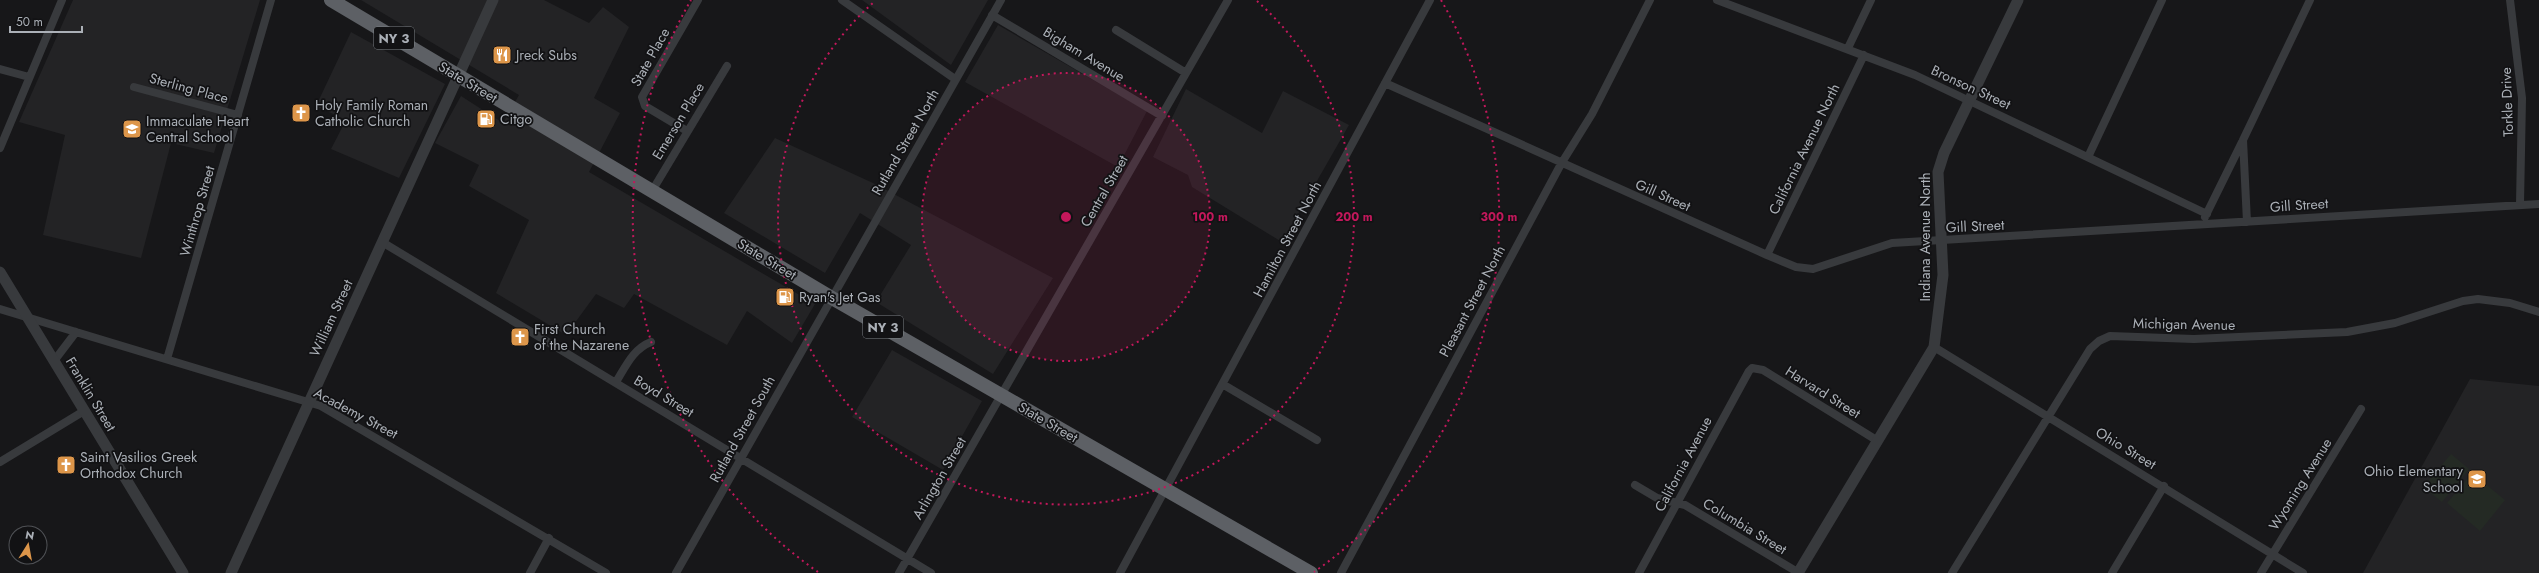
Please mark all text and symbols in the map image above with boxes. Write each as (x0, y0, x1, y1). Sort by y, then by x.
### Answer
scale bar (10, 8, 82, 34)
text: 50 m (16, 13, 43, 31)
street label: Bigham Avenue (1039, 22, 1129, 86)
street label: State Place (626, 24, 674, 90)
road number: NY 3 (374, 27, 414, 49)
restaurant icon: Jreck Subs (491, 44, 513, 66)
place label: Jreck Subs (514, 45, 577, 65)
street label: State Street (435, 56, 502, 108)
street label: Bronson Street (1928, 60, 2015, 114)
street label: Torkle Drive (2496, 67, 2518, 137)
street label: Sterling Place (147, 68, 231, 108)
street label: Emerson Place (647, 79, 709, 163)
street label: California Avenue North (1764, 80, 1844, 218)
street label: Rutland Street North (866, 85, 944, 199)
place label: Holy Family Roman Catholic Church (315, 95, 428, 131)
church icon: Holy Family Roman Catholic Church (290, 102, 312, 124)
fuel station icon: Citgo (475, 108, 497, 130)
place label: Citgo (500, 109, 533, 129)
place label: Immaculate Heart Central School (146, 111, 250, 147)
school or university icon: Immaculate Heart Central School (121, 118, 143, 140)
street label: Central Street (1075, 151, 1133, 231)
street label: Winthrop Street (175, 163, 220, 259)
street label: Indiana Avenue North (1915, 172, 1935, 302)
street label: Gill Street (1632, 174, 1694, 216)
street label: Hamilton Street North (1248, 177, 1326, 301)
street label: Gill Street (2269, 193, 2330, 217)
text: 100 m (1192, 208, 1228, 226)
text: 200 m (1335, 208, 1373, 226)
text: 300 m (1481, 208, 1518, 226)
centre of rings (1059, 210, 1073, 224)
street label: Gill Street (1945, 214, 2005, 238)
street label: State Street (734, 233, 801, 285)
street label: Pleasant Street North (1434, 242, 1510, 360)
street label: William Street (304, 276, 358, 360)
fuel station icon: Ryan's Jet Gas (774, 286, 796, 308)
place label: Ryan's Jet Gas (799, 287, 881, 307)
street label: Michigan Avenue (2133, 313, 2235, 335)
road number: NY 3 (863, 316, 903, 338)
place label: First Church of the Nazarene (534, 319, 629, 355)
church icon: First Church of the Nazarene (509, 326, 531, 348)
street label: Franklin Street (61, 353, 121, 436)
street label: Harvard Street (1782, 361, 1865, 423)
street label: Boyd Street (630, 370, 698, 422)
street label: Rutland Street South (704, 372, 780, 486)
street label: Academy Street (310, 382, 402, 444)
street label: State Street (1014, 397, 1082, 447)
street label: California Avenue (1649, 413, 1717, 515)
street label: Ohio Street (2092, 422, 2161, 474)
street label: Arlington Street (907, 433, 971, 523)
street label: Wyoming Avenue (2264, 434, 2336, 534)
place label: Saint Vasilios Greek Orthodox Church (80, 447, 198, 483)
church icon: Saint Vasilios Greek Orthodox Church (55, 454, 77, 476)
place label: Ohio Elementary School (2364, 461, 2464, 497)
school or university icon: Ohio Elementary School (2466, 468, 2488, 490)
street label: Columbia Street (1699, 493, 1791, 559)
north arrow (8, 525, 48, 565)
text: N (24, 526, 36, 544)

